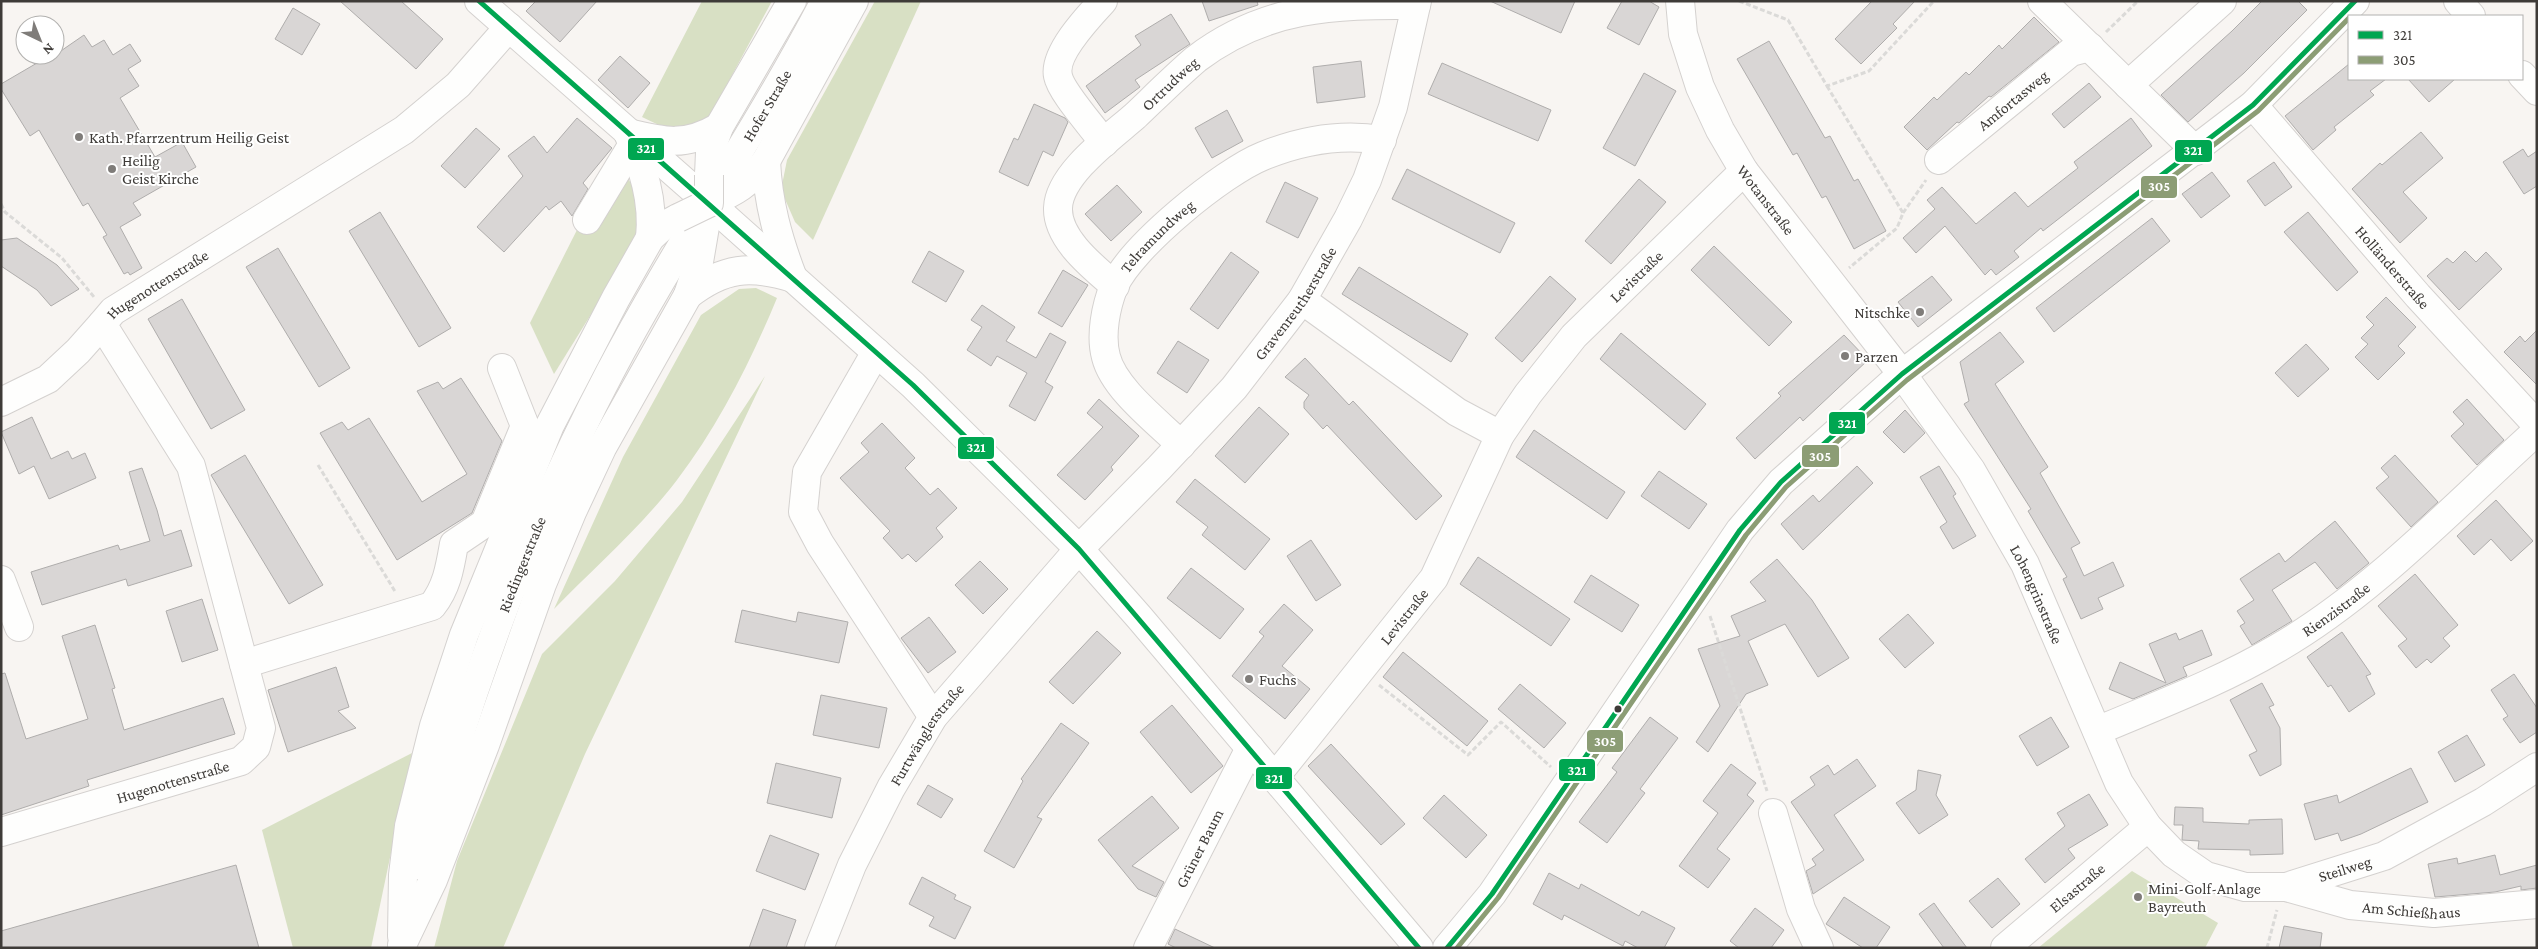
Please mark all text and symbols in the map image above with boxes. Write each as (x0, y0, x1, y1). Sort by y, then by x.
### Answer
north arrow (15, 15, 65, 65)
legend (2348, 15, 2523, 80)
text: 321 (2393, 27, 2412, 43)
text: N (40, 40, 58, 59)
text: 305 (2393, 52, 2416, 68)
street label: Ortrudweg (1138, 53, 1202, 114)
street label: Hofer Straße (739, 66, 794, 144)
street label: Amfortasweg (1974, 66, 2052, 133)
place label: Kath. Pfarrzentrum Heilig Geist (89, 129, 290, 147)
marker: Kath. Pfarrzentrum Heilig Geist (73, 131, 85, 143)
line badge: 321 (627, 137, 665, 161)
line badge: 321 (2174, 139, 2213, 163)
text: 321 (636, 140, 656, 156)
text: 321 (2183, 142, 2203, 158)
place label: Heilig Geist Kirche (122, 152, 199, 187)
street label: Wotanstraße (1734, 161, 1799, 238)
marker: Heilig Geist Kirche (106, 163, 118, 175)
line badge: 305 (2140, 175, 2178, 199)
text: 305 (2148, 178, 2170, 194)
street label: Telramundweg (1116, 196, 1198, 276)
street label: Holländerstraße (2352, 222, 2434, 312)
street label: Gravenreutherstraße (1251, 243, 1339, 363)
street label: Hugenottenstraße (102, 246, 211, 321)
street label: Levistraße (1606, 247, 1666, 305)
place label: Nitschke (1854, 304, 1910, 321)
marker: Nitschke (1914, 306, 1926, 318)
place label: Parzen (1855, 348, 1899, 365)
marker: Parzen (1839, 350, 1851, 362)
line badge: 321 (1828, 411, 1866, 435)
text: 321 (1837, 415, 1857, 431)
line badge: 321 (957, 436, 995, 460)
text: 321 (966, 439, 986, 455)
line badge: 305 (1801, 444, 1840, 468)
text: 305 (1809, 448, 1831, 464)
street label: Riedingerstraße (495, 514, 549, 615)
street label: Lohengrinstraße (2007, 542, 2067, 646)
street label: Rienzistraße (2299, 578, 2373, 639)
street label: Levistraße (1376, 585, 1431, 647)
place label: Fuchs (1259, 671, 1297, 688)
marker: Fuchs (1243, 673, 1255, 685)
street label: Furtwänglerstraße (886, 680, 967, 788)
unlabelled marker (1613, 704, 1623, 714)
line badge: 305 (1586, 729, 1624, 753)
text: 305 (1594, 733, 1616, 749)
street label: Hugenottenstraße (114, 757, 231, 806)
line badge: 321 (1558, 758, 1596, 782)
text: 321 (1567, 762, 1587, 778)
line badge: 321 (1255, 766, 1293, 790)
text: 321 (1264, 770, 1284, 786)
street label: Grüner Baum (1172, 806, 1226, 890)
street label: Steilweg (2316, 852, 2374, 885)
street label: Elsastraße (2046, 859, 2108, 915)
place label: Mini-Golf-Anlage Bayreuth (2148, 880, 2261, 916)
marker: Mini-Golf-Anlage Bayreuth (2132, 891, 2144, 903)
street label: Am Schießhaus (2361, 898, 2461, 922)

